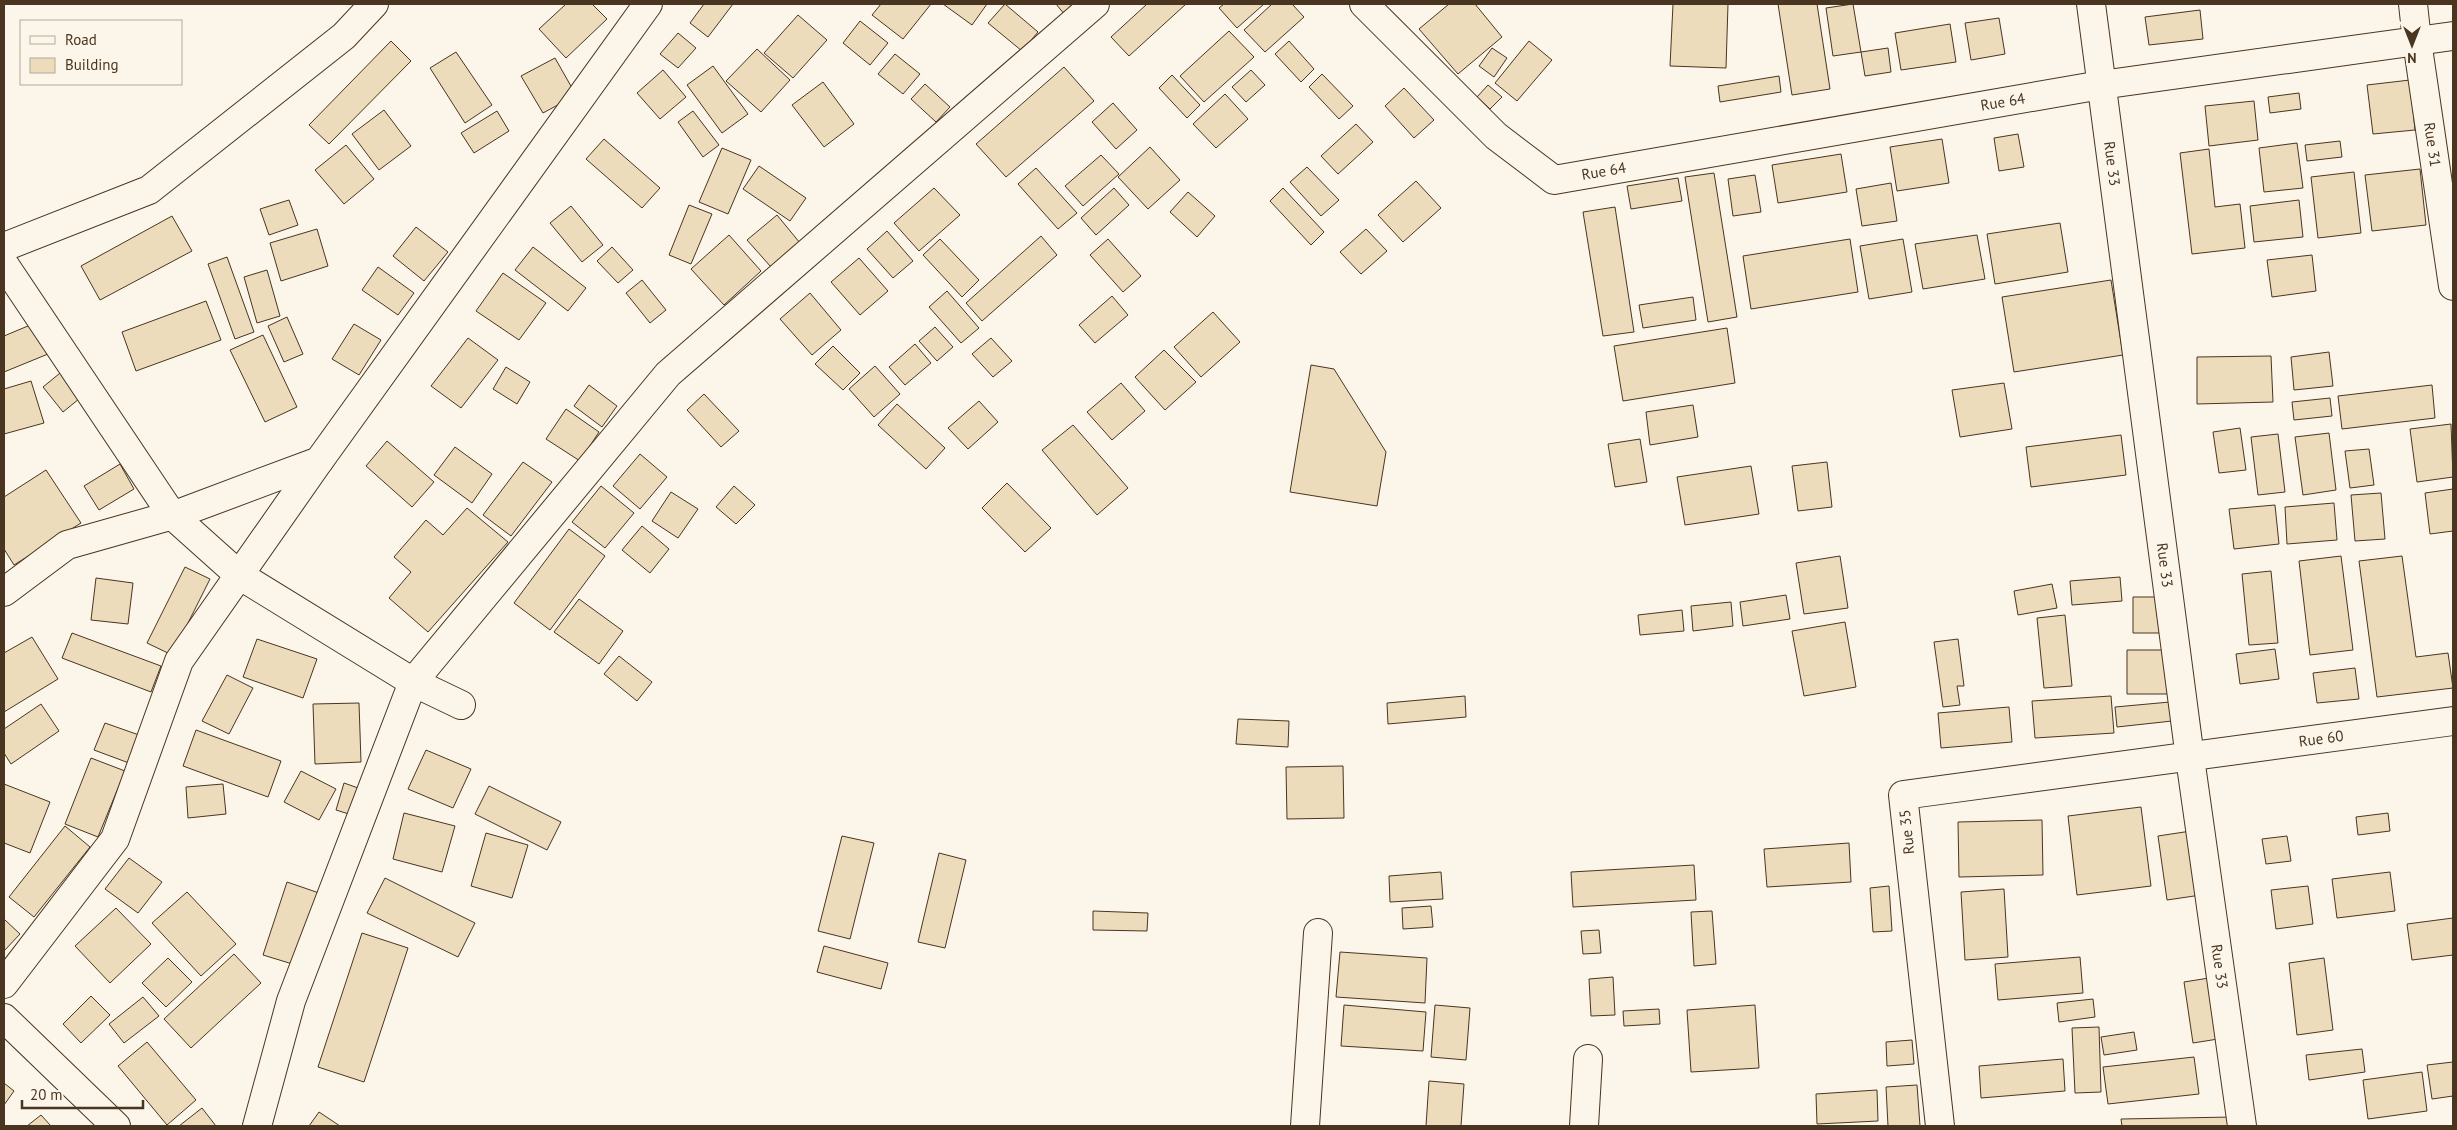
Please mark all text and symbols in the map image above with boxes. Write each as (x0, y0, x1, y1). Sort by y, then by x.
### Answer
legend (20, 20, 182, 85)
north arrow (2387, 20, 2437, 70)
text: Road (65, 30, 97, 49)
text: N (2407, 49, 2417, 67)
text: Building (65, 55, 119, 74)
street label: Rue 64 (1979, 88, 2026, 115)
street label: Rue 31 (2420, 121, 2445, 168)
street label: Rue 33 (2100, 140, 2125, 187)
street label: Rue 64 (1580, 158, 1627, 184)
street label: Rue 33 (2153, 542, 2178, 589)
street label: Rue 60 (2298, 726, 2345, 751)
street label: Rue 35 (1895, 809, 1918, 855)
street label: Rue 33 (2207, 943, 2232, 990)
scale bar (22, 1078, 144, 1110)
text: 20 m (30, 1085, 63, 1104)

